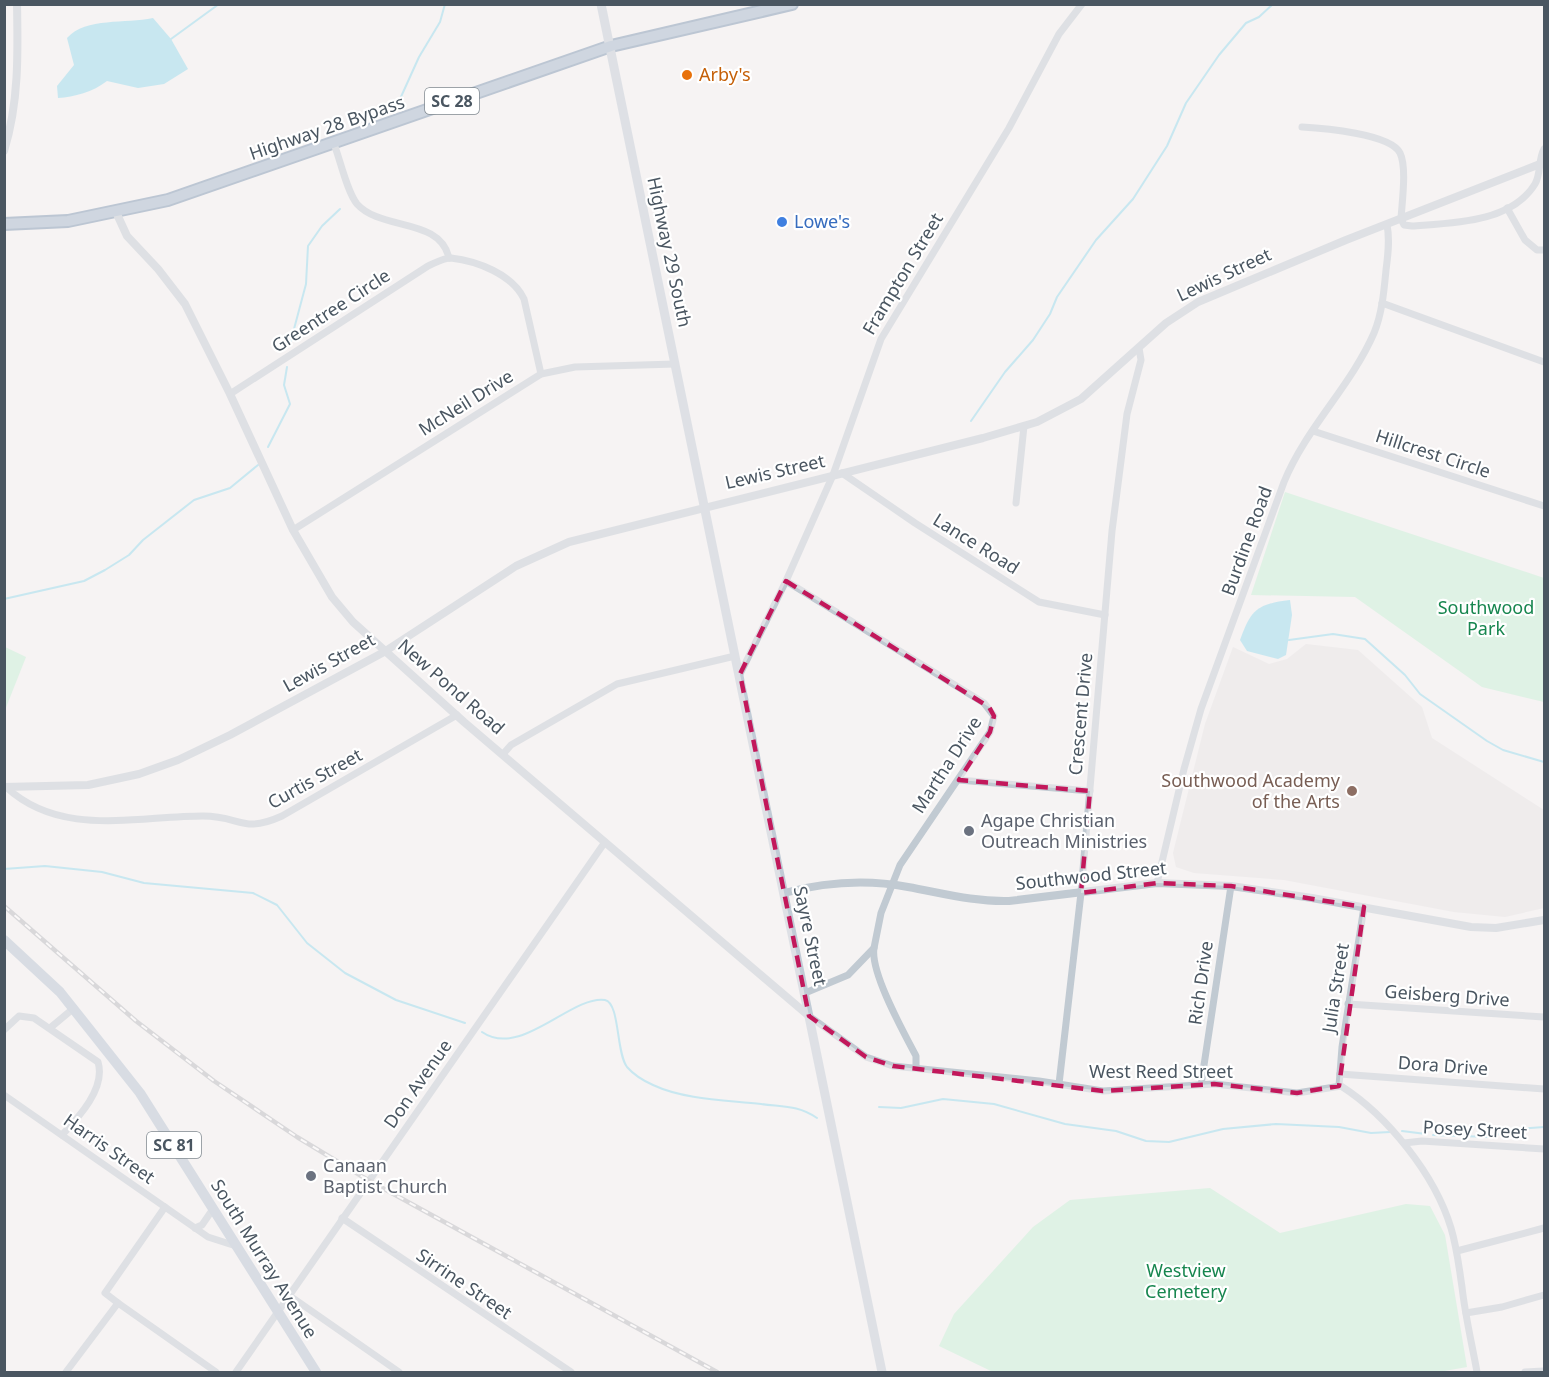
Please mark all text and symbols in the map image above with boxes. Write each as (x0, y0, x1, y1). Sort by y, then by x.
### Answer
place label: Arby's (699, 62, 751, 86)
marker: Arby's (680, 68, 694, 82)
road number: SC 28 (425, 88, 479, 114)
street label: Highway 28 Bypass (246, 89, 408, 165)
street label: Highway 29 South (642, 174, 698, 329)
street label: Frampton Street (856, 208, 948, 339)
place label: Lowe's (794, 209, 850, 233)
marker: Lowe's (775, 215, 789, 229)
street label: Lewis Street (1172, 242, 1275, 306)
street label: Greentree Circle (267, 263, 394, 357)
street label: McNeil Drive (414, 364, 517, 441)
street label: Hillcrest Circle (1373, 423, 1494, 483)
street label: Lewis Street (723, 448, 827, 494)
street label: Burdine Road (1215, 483, 1277, 599)
street label: Lance Road (929, 507, 1024, 579)
park label: Southwood Park (1438, 595, 1534, 640)
street label: Lewis Street (278, 627, 379, 697)
street label: New Pond Road (393, 633, 510, 739)
street label: Crescent Drive (1063, 652, 1097, 776)
street label: Martha Drive (906, 711, 986, 817)
street label: Curtis Street (263, 742, 367, 814)
place label: Southwood Academy of the Arts (1161, 768, 1341, 813)
marker: Southwood Academy of the Arts (1345, 784, 1359, 798)
place label: Agape Christian Outreach Ministries (981, 808, 1147, 853)
marker: Agape Christian Outreach Ministries (962, 824, 976, 838)
street label: Southwood Street (1014, 855, 1168, 895)
street label: Sayre Street (789, 884, 833, 988)
street label: Rich Drive (1182, 939, 1218, 1027)
street label: Julia Street (1316, 941, 1354, 1036)
street label: Geisberg Drive (1384, 979, 1510, 1011)
street label: Don Avenue (378, 1034, 457, 1133)
street label: Dora Drive (1397, 1050, 1489, 1080)
street label: West Reed Street (1089, 1059, 1233, 1083)
street label: Harris Street (59, 1108, 160, 1189)
street label: Posey Street (1422, 1114, 1528, 1144)
road number: SC 81 (147, 1132, 201, 1158)
place label: Canaan Baptist Church (323, 1153, 447, 1198)
marker: Canaan Baptist Church (304, 1169, 318, 1183)
street label: South Murray Avenue (206, 1174, 324, 1343)
street label: Sirrine Street (412, 1242, 517, 1324)
park label: Westview Cemetery (1145, 1258, 1228, 1303)

